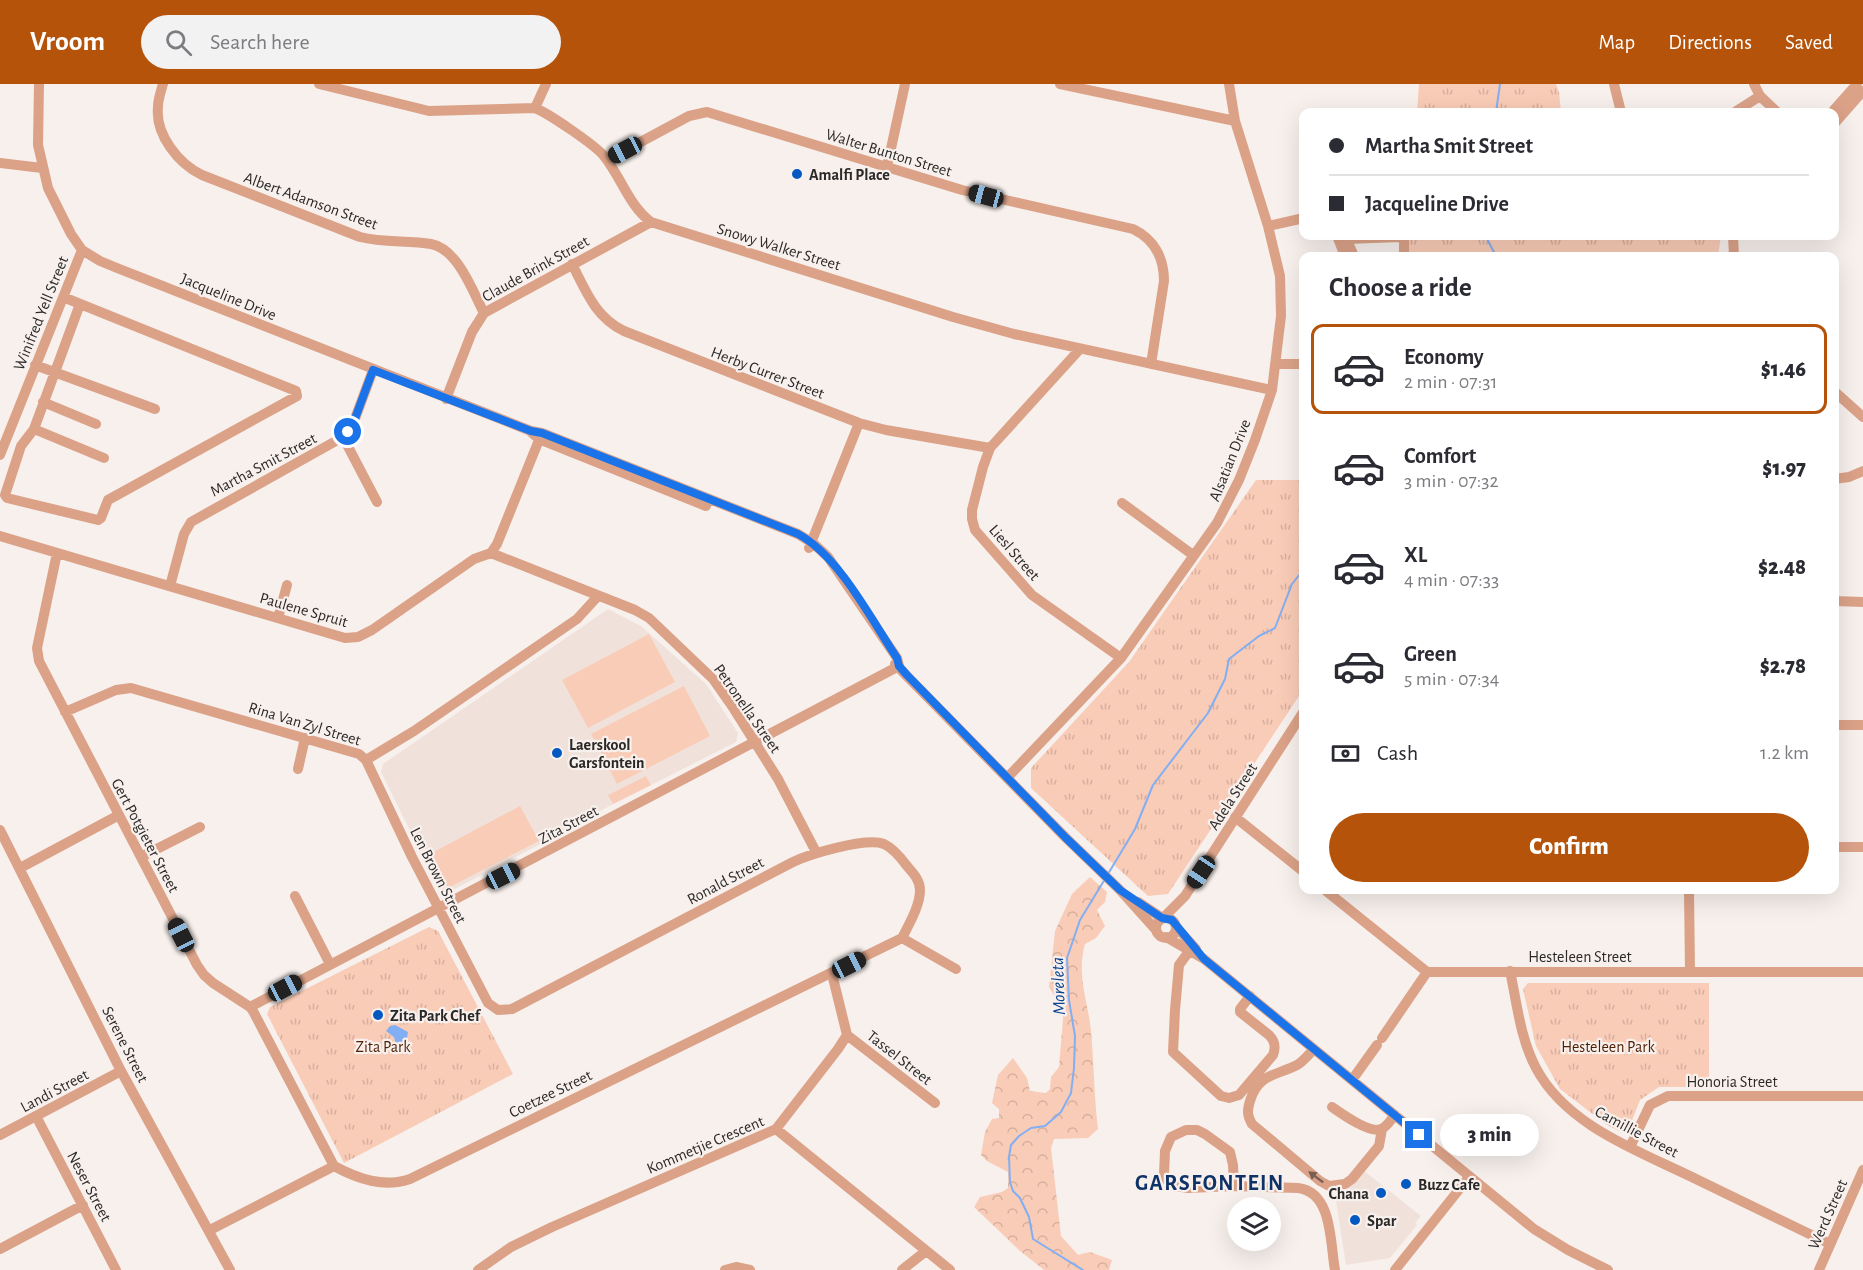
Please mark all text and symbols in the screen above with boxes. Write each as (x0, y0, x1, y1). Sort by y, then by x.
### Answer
search box (141, 15, 561, 69)
icon: search (162, 26, 195, 59)
text: Vroom (30, 28, 105, 56)
text: Search here (210, 31, 310, 53)
text: Map (1599, 32, 1635, 53)
text: Directions (1668, 32, 1752, 53)
text: Saved (1785, 32, 1833, 53)
street label: Walter Bunton Street (824, 126, 954, 180)
car (605, 134, 645, 166)
text: Martha Smit Street (1365, 135, 1533, 157)
marker: Amalfi Place (790, 167, 804, 181)
place label: Amalfi Place (809, 167, 890, 183)
street label: Albert Adamson Street (242, 169, 380, 233)
car (966, 183, 1006, 209)
text: Jacqueline Drive (1365, 193, 1509, 215)
street label: Snowy Walker Street (715, 221, 842, 274)
street label: Claude Brink Street (479, 233, 592, 305)
street label: Winifred Yell Street (11, 254, 71, 373)
street label: Jacqueline Drive (179, 271, 279, 323)
text: Choose a ride (1329, 274, 1472, 301)
icon: car (1332, 342, 1386, 396)
street label: Herby Currer Street (708, 344, 826, 403)
text: Economy (1404, 346, 1484, 368)
text: $1.46 (1761, 358, 1806, 380)
text: 2 min · 07:31 (1404, 372, 1497, 392)
street label: Alsatian Drive (1206, 417, 1254, 504)
route start (334, 418, 361, 445)
street label: Martha Smit Street (208, 430, 319, 500)
icon: car (1332, 441, 1386, 495)
text: Comfort (1404, 445, 1476, 467)
text: $1.97 (1762, 457, 1806, 479)
text: 3 min · 07:32 (1404, 471, 1499, 491)
street label: Liesl Street (986, 522, 1043, 584)
icon: car (1332, 540, 1386, 594)
text: XL (1404, 544, 1427, 566)
text: $2.48 (1758, 556, 1806, 578)
text: 4 min · 07:33 (1404, 570, 1499, 590)
street label: Paulene Spruit (258, 590, 350, 630)
icon: car (1332, 639, 1386, 693)
text: Green (1404, 643, 1457, 665)
text: $2.78 (1760, 655, 1806, 677)
street label: Petronella Street (711, 661, 784, 756)
text: 5 min · 07:34 (1404, 669, 1499, 689)
street label: Rina Van Zyl Street (246, 699, 363, 750)
place label: Laerskool Garsfontein (569, 737, 645, 771)
icon: cash (1329, 737, 1362, 770)
text: Cash (1377, 742, 1418, 764)
text: 1.2 km (1760, 743, 1809, 763)
marker: Laerskool Garsfontein (550, 746, 564, 760)
street label: Adela Street (1205, 760, 1260, 833)
street label: Gert Potgieter Street (108, 776, 182, 895)
street label: Zita Street (536, 803, 601, 847)
button: Confirm (1329, 813, 1809, 882)
street label: Len Brown Street (407, 825, 469, 926)
car (1183, 852, 1219, 892)
street label: Ronald Street (685, 854, 766, 908)
car (483, 860, 523, 892)
car (165, 915, 197, 955)
car (829, 949, 869, 981)
street label: Hesteleen Street (1528, 949, 1632, 965)
water label: Moreleta (1049, 957, 1069, 1015)
car (265, 972, 305, 1004)
street label: Serene Street (99, 1004, 151, 1085)
marker: Zita Park Chef (371, 1008, 385, 1022)
place label: Zita Park Chef (390, 1008, 482, 1024)
street label: Tassel Street (864, 1028, 935, 1088)
park label: Zita Park (355, 1039, 411, 1055)
park label: Hesteleen Park (1561, 1039, 1655, 1055)
street label: Landi Street (18, 1066, 91, 1115)
street label: Coetzee Street (507, 1067, 594, 1121)
street label: Honoria Street (1686, 1074, 1778, 1090)
street label: Camillie Street (1592, 1103, 1681, 1160)
street label: Kommetjie Crescent (645, 1113, 767, 1178)
callout: 3 min (1440, 1114, 1539, 1156)
route end (1405, 1121, 1432, 1148)
text: 3 min (1467, 1125, 1512, 1145)
street label: Neser Street (64, 1149, 114, 1224)
one-way arrow (1308, 1171, 1324, 1184)
district label: GARSFONTEIN (1135, 1172, 1285, 1194)
marker: Buzz Cafe (1399, 1177, 1413, 1191)
place label: Buzz Cafe (1418, 1177, 1481, 1193)
street label: Werd Street (1805, 1177, 1850, 1252)
place label: Chana (1328, 1186, 1369, 1202)
marker: Chana (1374, 1186, 1388, 1200)
map controls (1227, 1197, 1281, 1251)
button: layers (1227, 1197, 1281, 1251)
marker: Spar (1348, 1213, 1362, 1227)
place label: Spar (1367, 1213, 1397, 1229)

